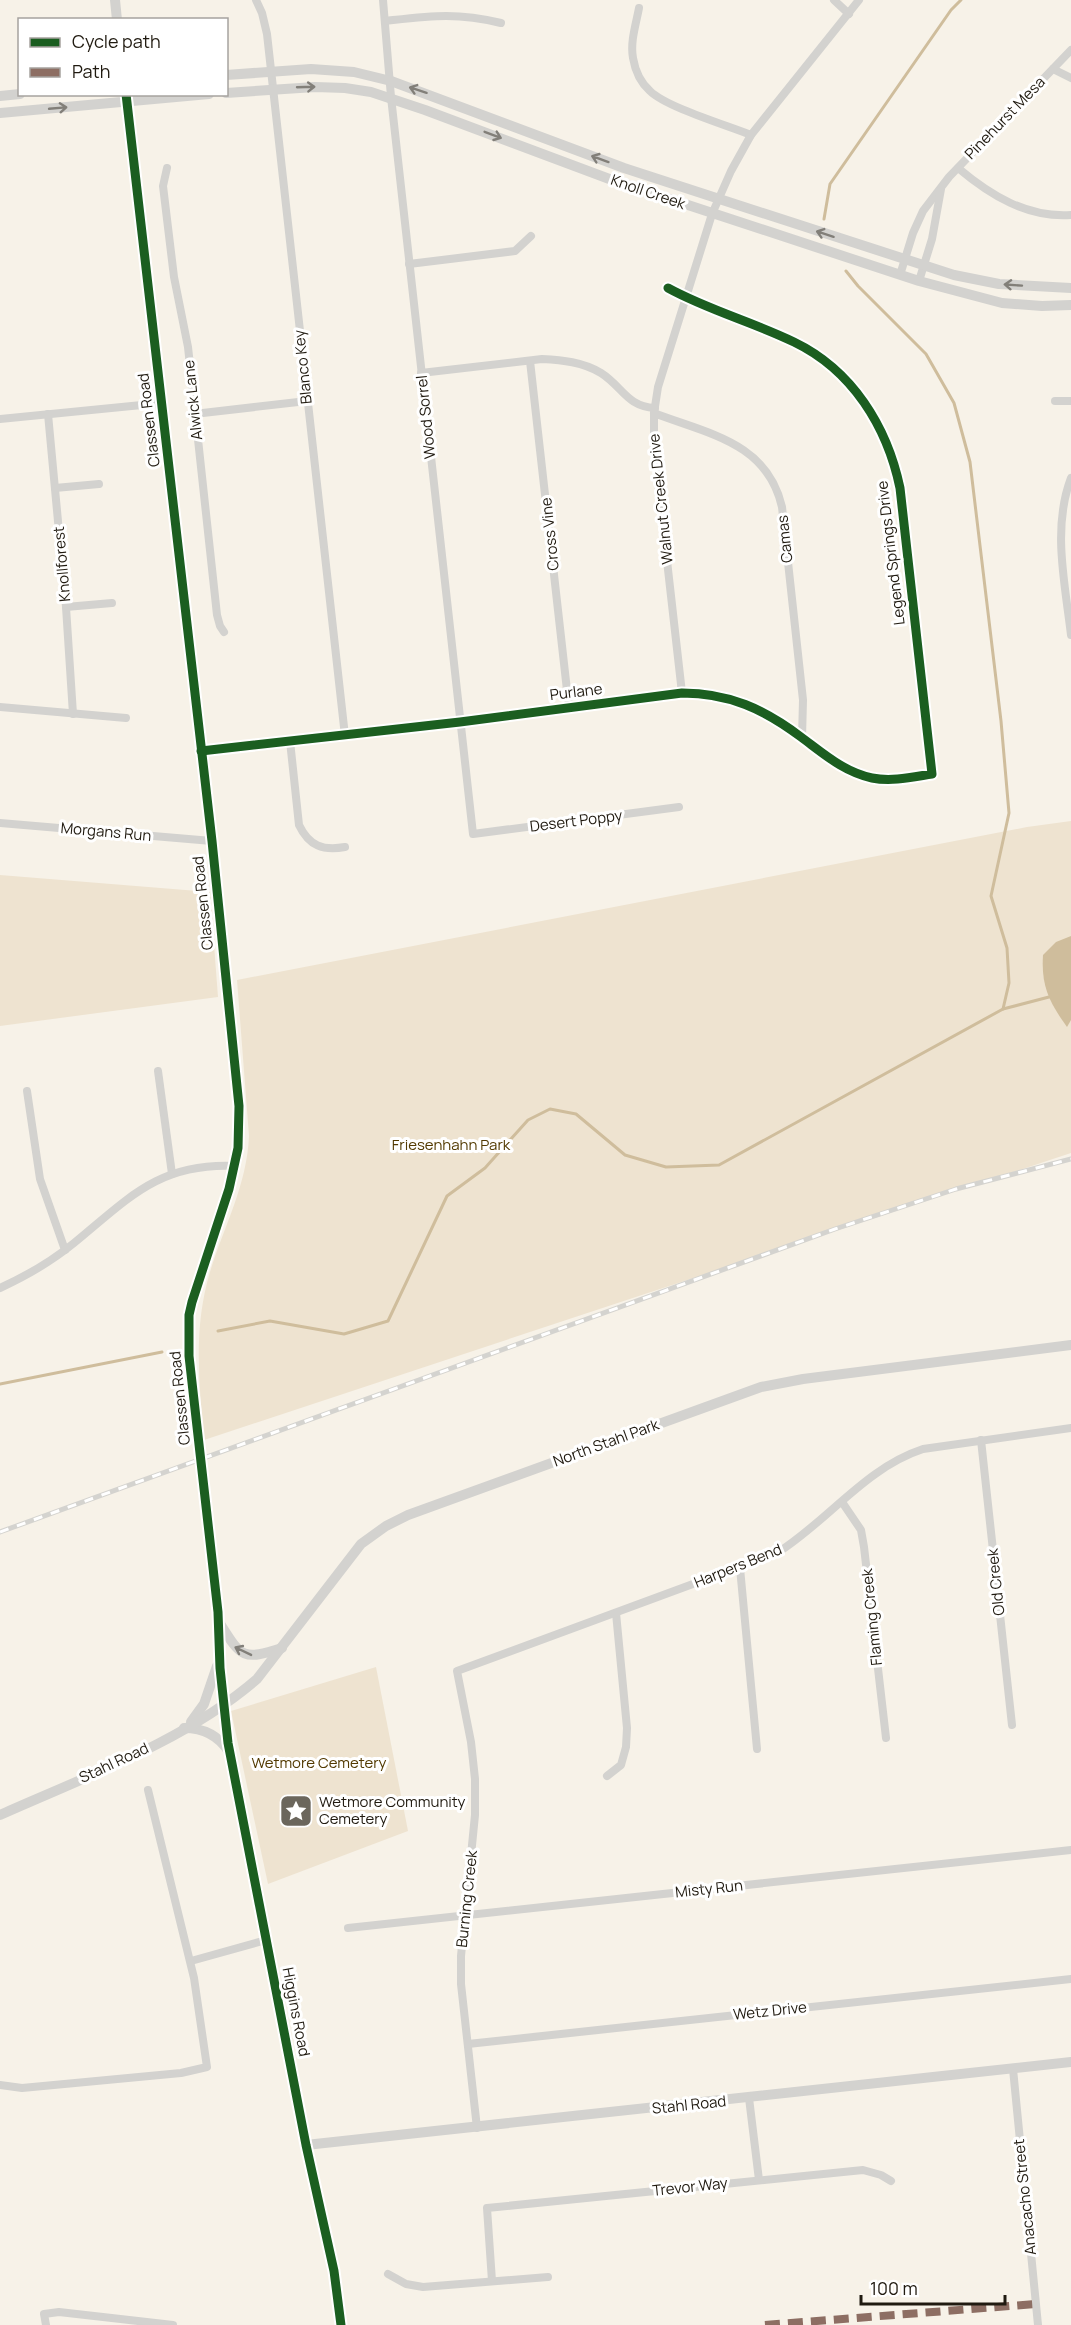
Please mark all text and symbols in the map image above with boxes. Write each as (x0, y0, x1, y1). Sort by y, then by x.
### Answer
legend (18, 18, 228, 96)
text: Cycle path (72, 29, 161, 53)
text: Path (72, 59, 110, 83)
street label: Pinehurst Mesa (960, 72, 1050, 164)
one-way arrow (295, 82, 315, 93)
one-way arrow (409, 83, 428, 94)
one-way arrow (48, 102, 68, 113)
one-way arrow (483, 131, 502, 142)
one-way arrow (591, 153, 610, 164)
street label: Knoll Creek (608, 169, 689, 214)
one-way arrow (816, 227, 835, 238)
one-way arrow (1003, 280, 1023, 291)
street label: Blanco Key (288, 329, 317, 405)
street label: Alwick Lane (178, 359, 207, 441)
street label: Classen Road (132, 372, 165, 468)
street label: Wood Sorrel (411, 374, 440, 460)
street label: Walnut Creek Drive (643, 433, 678, 565)
street label: Legend Springs Drive (871, 479, 910, 626)
street label: Cross Vine (535, 496, 564, 572)
street label: Camas (772, 514, 797, 564)
street label: Knollforest (48, 526, 75, 603)
street label: Purlane (548, 678, 604, 705)
street label: Desert Poppy (528, 804, 624, 837)
street label: Morgans Run (60, 817, 152, 846)
street label: Classen Road (187, 855, 218, 951)
park label: Friesenhahn Park (392, 1134, 511, 1155)
street label: Classen Road (164, 1350, 195, 1446)
street label: North Stahl Park (550, 1413, 662, 1471)
street label: Harpers Bend (691, 1538, 785, 1593)
street label: Old Creek (981, 1547, 1009, 1617)
street label: Flaming Creek (856, 1567, 887, 1667)
one-way arrow (235, 1645, 253, 1657)
street label: Stahl Road (76, 1737, 152, 1788)
park label: Wetmore Cemetery (252, 1752, 387, 1773)
place label: Wetmore Community Cemetery (319, 1791, 466, 1829)
place icon: Wetmore Community Cemetery (278, 1793, 314, 1829)
street label: Burning Creek (451, 1849, 482, 1949)
street label: Misty Run (674, 1874, 744, 1902)
street label: Higgins Road (278, 1966, 315, 2058)
street label: Wetz Drive (732, 1996, 808, 2025)
street label: Stahl Road (651, 2090, 727, 2119)
street label: Anacacho Street (1008, 2138, 1041, 2256)
street label: Trevor Way (651, 2172, 729, 2201)
scale bar (861, 2268, 1005, 2306)
text: 100 m (870, 2276, 918, 2300)

